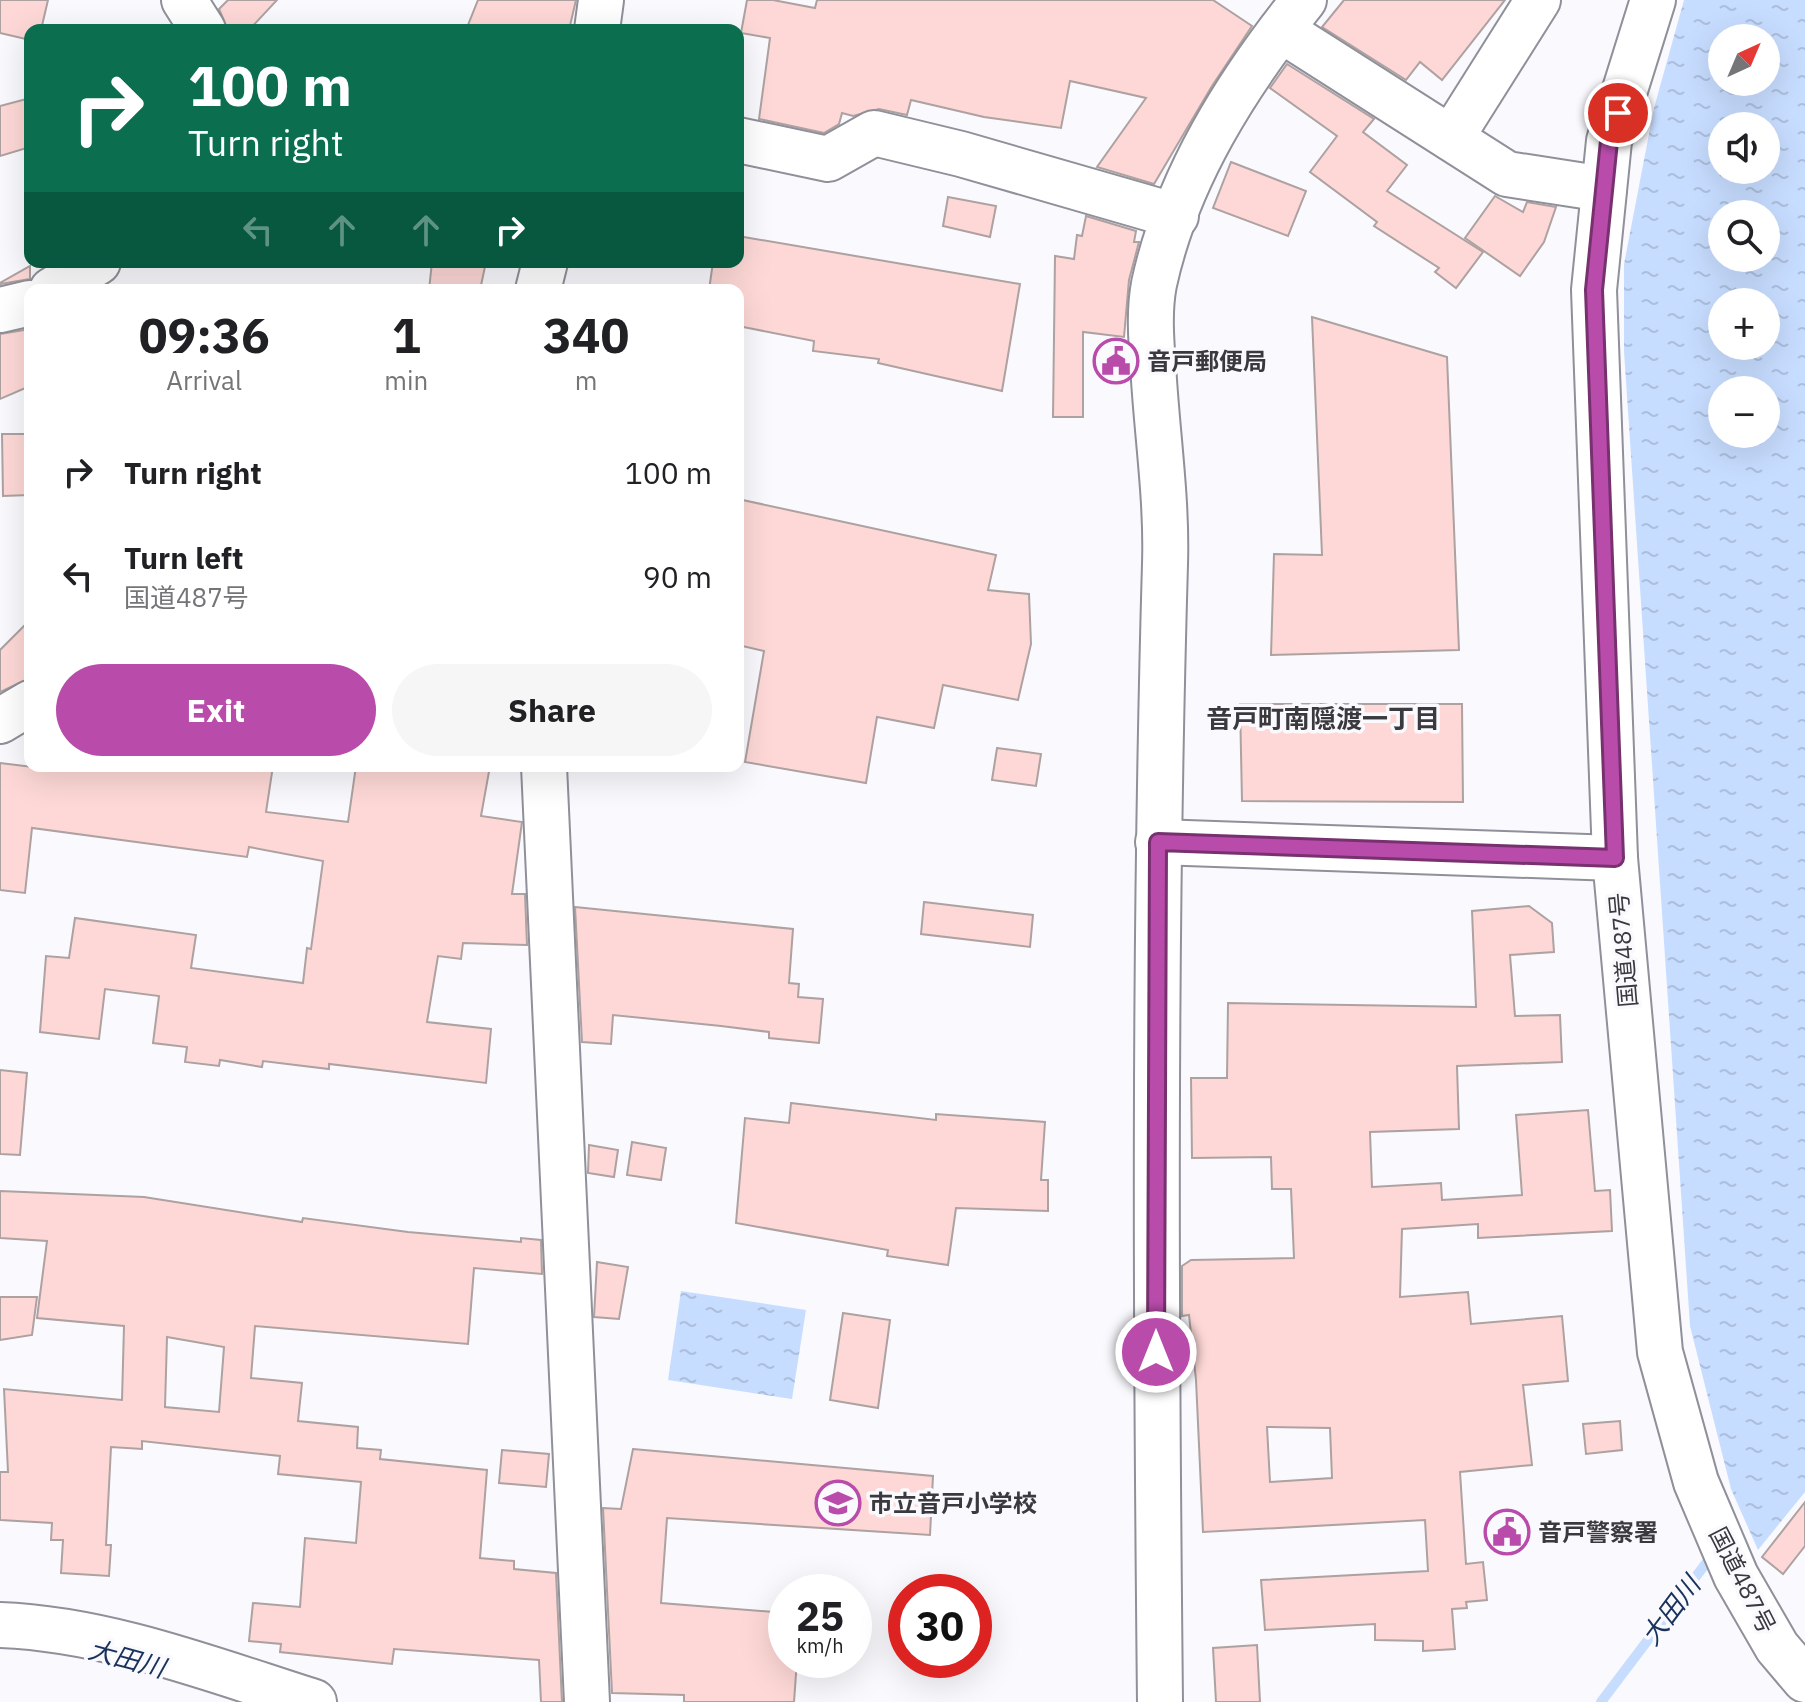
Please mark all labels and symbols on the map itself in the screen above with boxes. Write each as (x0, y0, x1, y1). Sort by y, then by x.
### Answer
north arrow (1708, 24, 1780, 96)
pin (1584, 79, 1652, 147)
public building icon: 音戸郵便局 (1092, 337, 1140, 385)
place label: 音戸郵便局 (1147, 345, 1267, 377)
district label: 音戸町南隠渡一丁目 (1206, 701, 1440, 735)
street label: 国道487号 (1602, 891, 1644, 1009)
position arrow (1114, 1310, 1198, 1394)
school or university icon: 市立音戸小学校 (814, 1479, 862, 1527)
place label: 市立音戸小学校 (869, 1487, 1037, 1519)
public building icon: 音戸警察署 (1483, 1508, 1531, 1556)
place label: 音戸警察署 (1538, 1516, 1658, 1548)
street label: 国道487号 (1703, 1521, 1783, 1639)
water label: 大田川 (1633, 1566, 1709, 1651)
speed limit sign: 30 (888, 1574, 992, 1678)
water label: 大田川 (85, 1631, 172, 1685)

